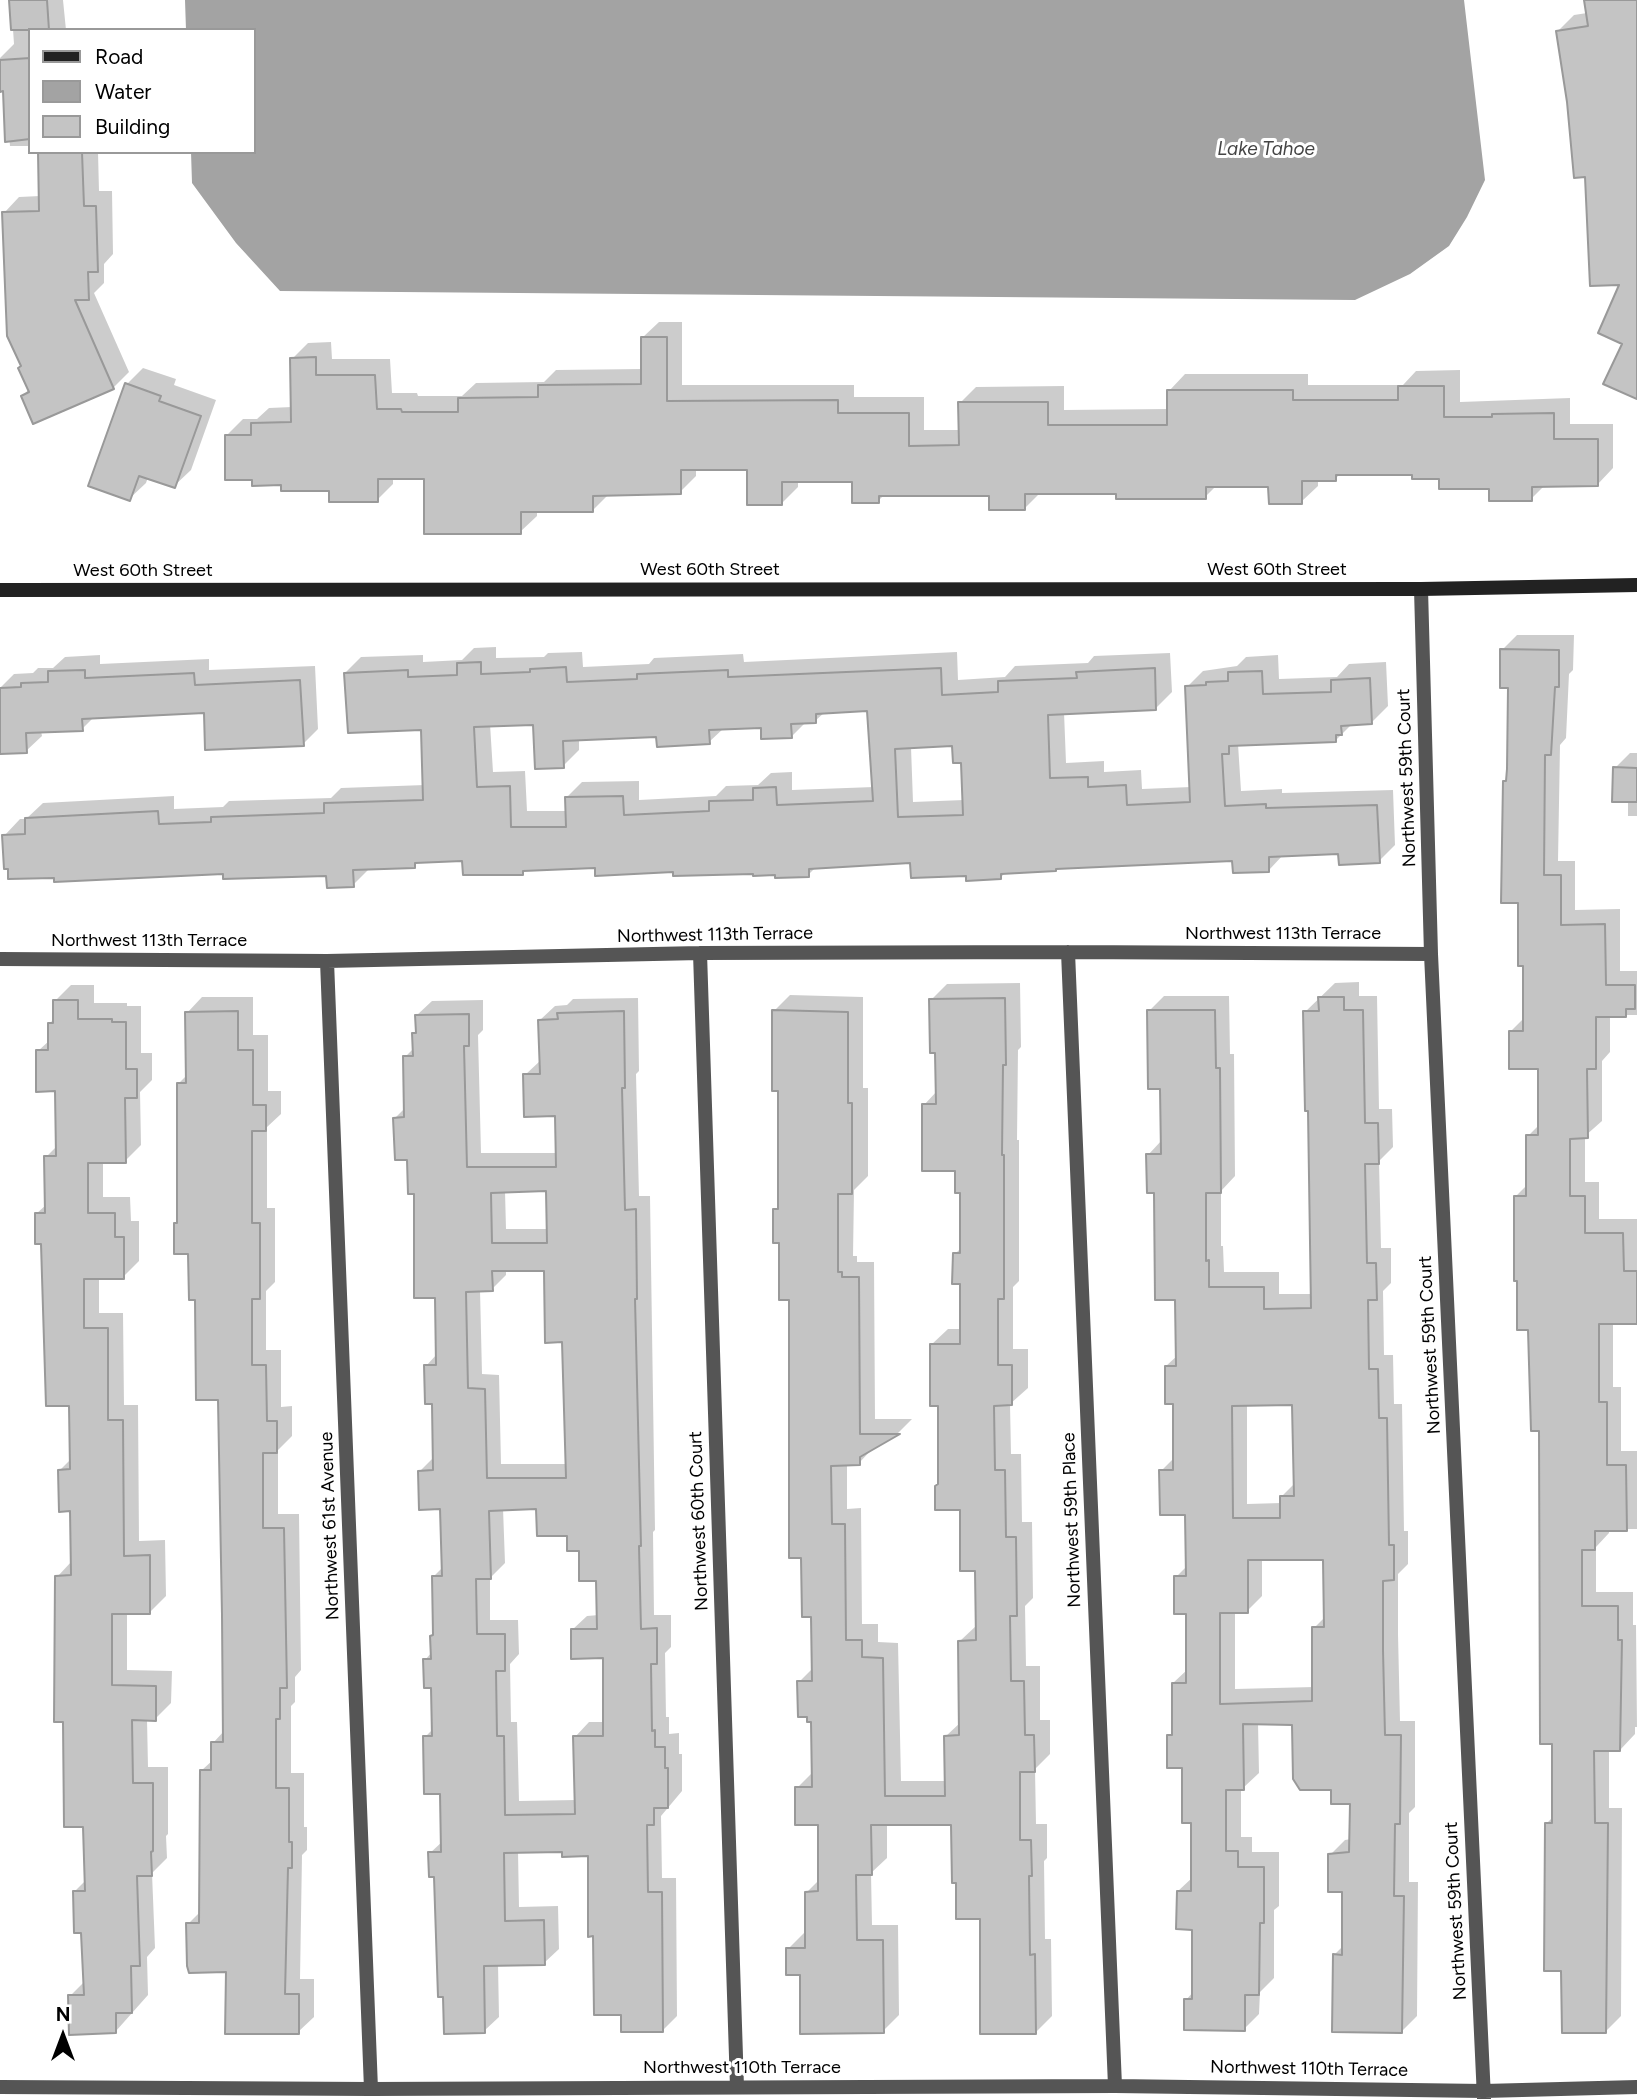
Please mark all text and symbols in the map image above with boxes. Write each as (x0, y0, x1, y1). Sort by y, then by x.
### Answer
legend (28, 28, 256, 154)
text: Road (95, 44, 143, 69)
text: Water (95, 79, 151, 104)
text: Building (95, 114, 170, 139)
water label: Lake Tahoe (1217, 138, 1315, 160)
street label: West 60th Street (640, 559, 780, 581)
street label: West 60th Street (1207, 559, 1347, 581)
street label: West 60th Street (73, 560, 213, 582)
street label: Northwest 59th Court (1393, 688, 1421, 868)
street label: Northwest 113th Terrace (617, 922, 813, 948)
street label: Northwest 113th Terrace (1185, 923, 1381, 945)
street label: Northwest 113th Terrace (51, 930, 247, 952)
street label: Northwest 59th Court (1415, 1255, 1445, 1435)
street label: Northwest 61st Avenue (316, 1431, 344, 1621)
street label: Northwest 60th Court (685, 1431, 713, 1611)
street label: Northwest 59th Place (1058, 1432, 1086, 1608)
street label: Northwest 59th Court (1441, 1821, 1471, 2001)
north arrow (28, 2001, 98, 2071)
text: N (56, 2003, 70, 2026)
street label: Northwest 110th Terrace (1210, 2056, 1408, 2082)
street label: Northwest 110th Terrace (643, 2057, 841, 2079)

